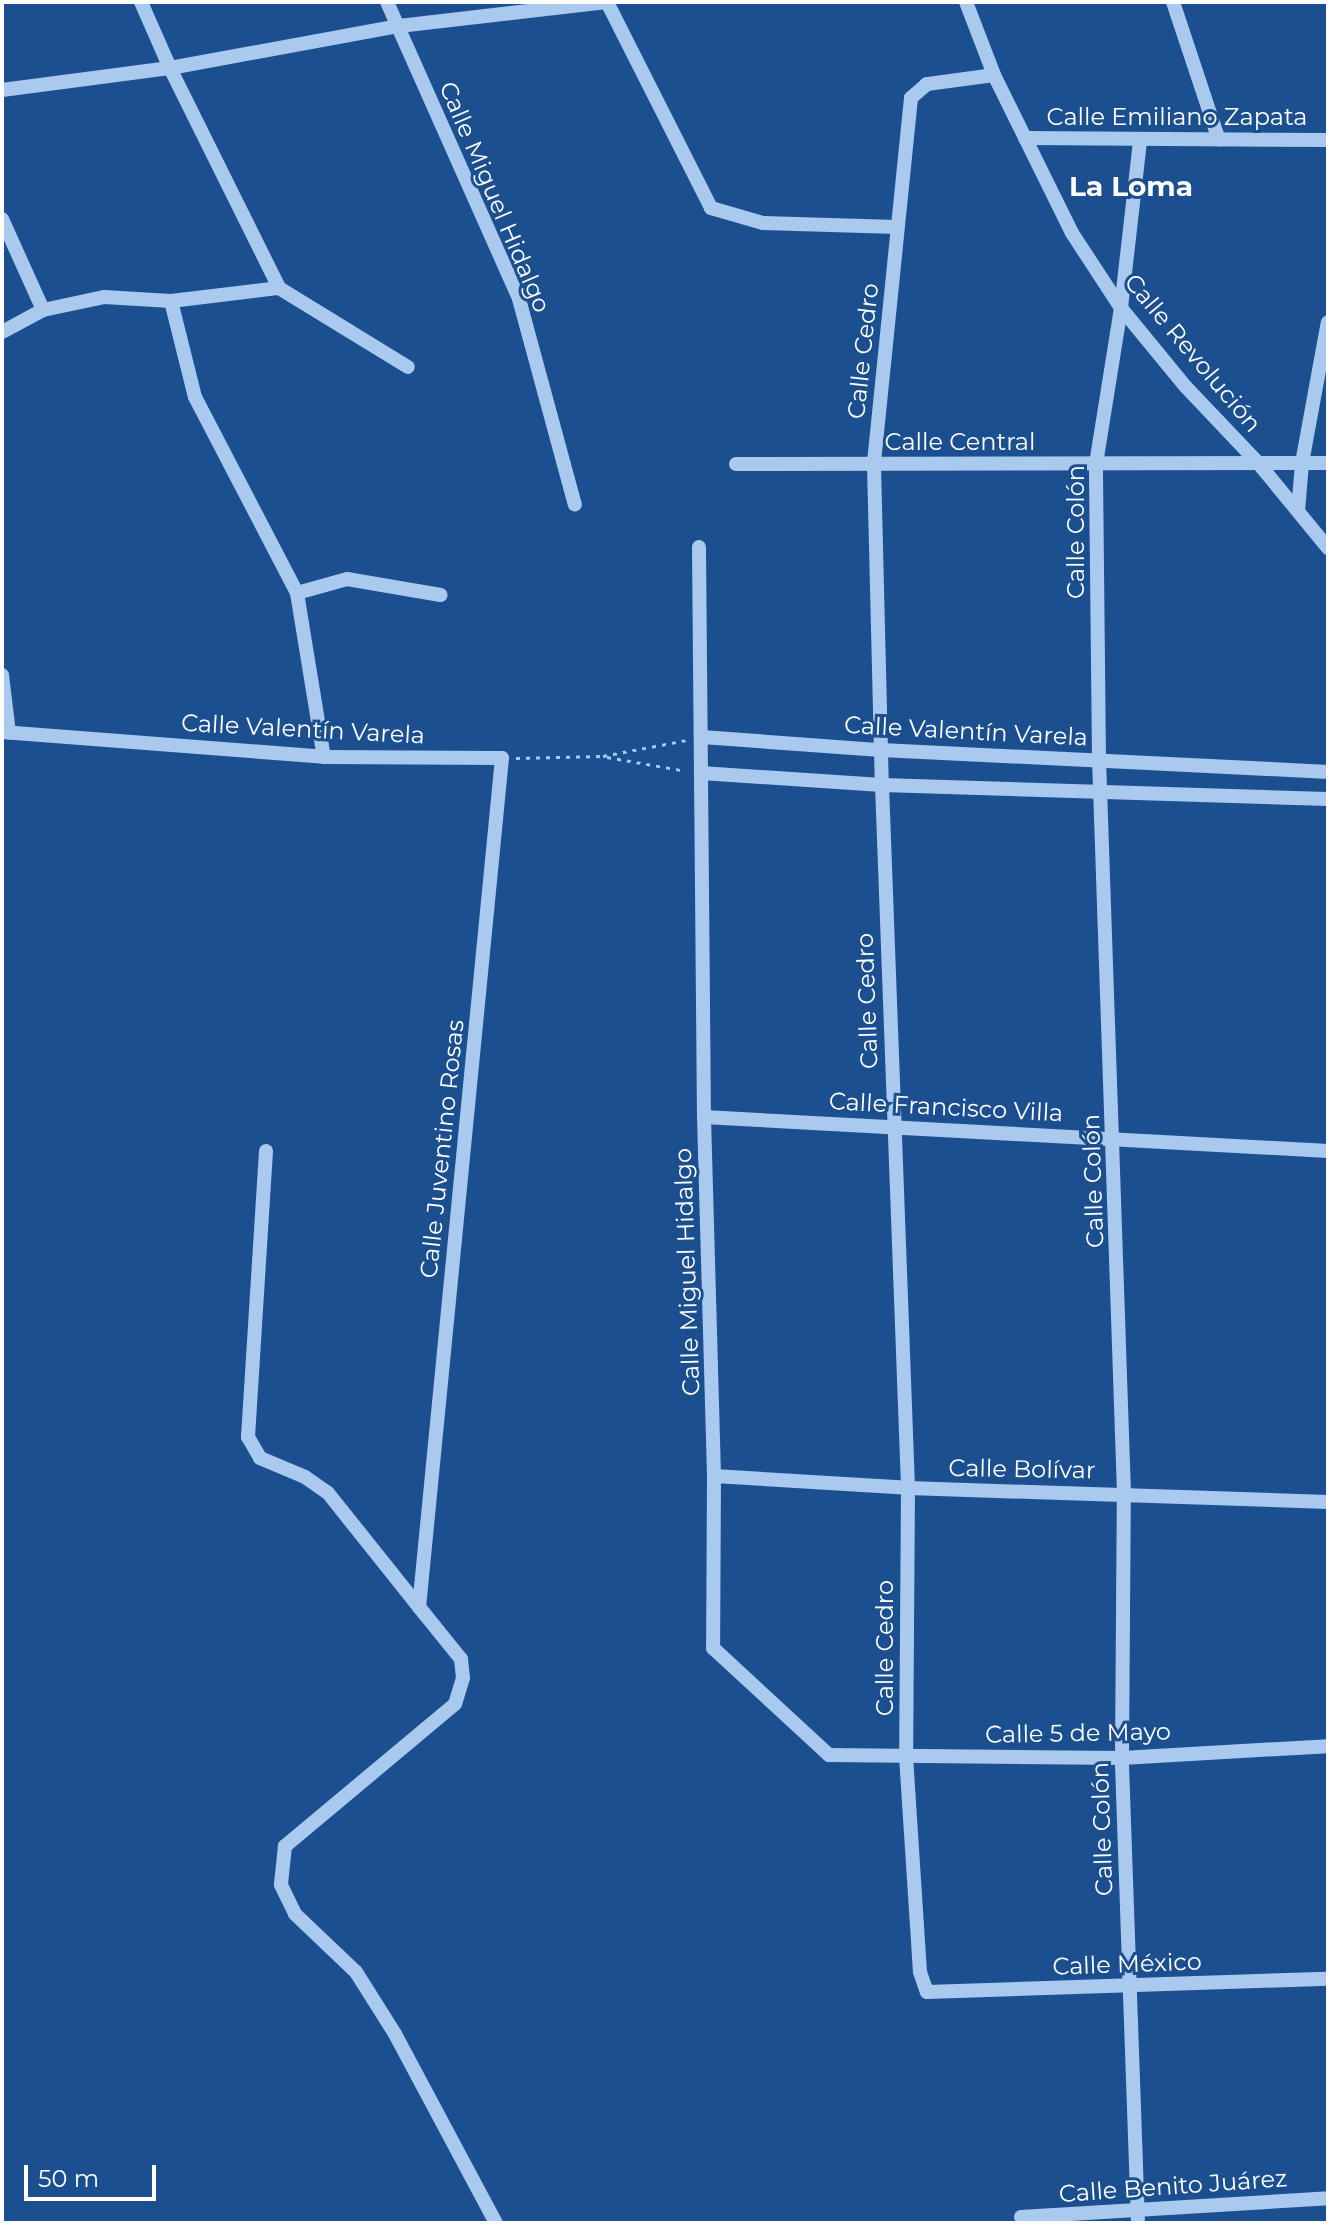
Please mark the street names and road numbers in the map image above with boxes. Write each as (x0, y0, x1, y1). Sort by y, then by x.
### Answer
street label: Calle Miguel Hidalgo (433, 77, 557, 317)
street label: Calle Emiliano Zapata (1047, 103, 1307, 131)
street label: Calle Revolución (1118, 268, 1268, 438)
street label: Calle Cedro (842, 282, 884, 420)
street label: Calle Central (885, 428, 1035, 456)
street label: Calle Colón (1062, 465, 1090, 599)
street label: Calle Valentín Varela (180, 708, 426, 750)
street label: Calle Valentín Varela (843, 710, 1089, 752)
street label: Calle Cedro (850, 932, 884, 1070)
street label: Calle Juventino Rosas (414, 1018, 470, 1280)
street label: Calle Francisco Villa (828, 1086, 1064, 1128)
street label: Calle Colón (1076, 1114, 1110, 1248)
street label: Calle Miguel Hidalgo (668, 1147, 706, 1397)
street label: Calle Bolívar (948, 1453, 1096, 1485)
street label: Calle Cedro (871, 1580, 899, 1716)
street label: Calle 5 de Mayo (985, 1717, 1171, 1749)
street label: Calle Colón (1085, 1762, 1119, 1896)
street label: Calle México (1052, 1947, 1202, 1981)
street label: Calle Benito Juárez (1058, 2164, 1288, 2208)

